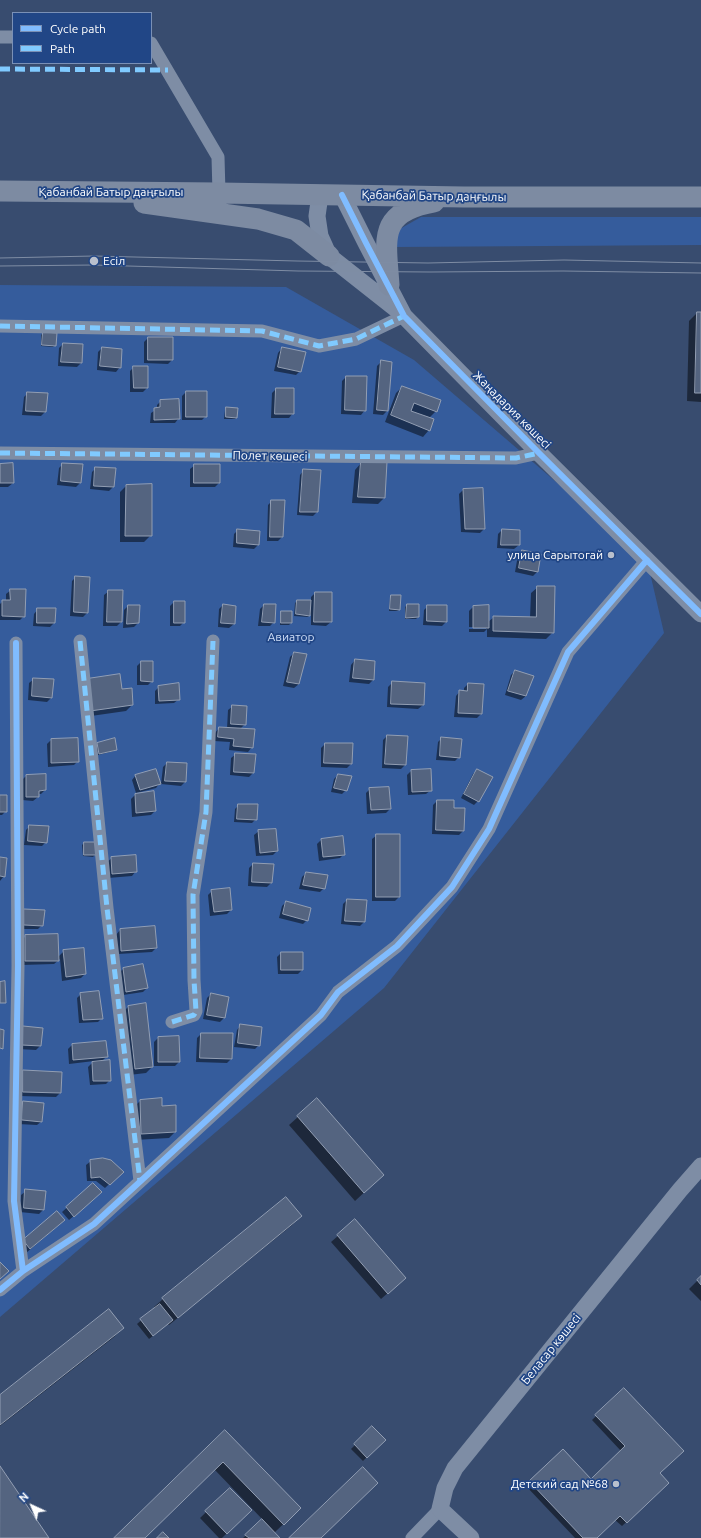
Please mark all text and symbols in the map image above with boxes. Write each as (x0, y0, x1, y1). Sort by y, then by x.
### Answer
legend (12, 12, 152, 64)
text: Cycle path (50, 22, 106, 35)
text: Path (50, 42, 75, 55)
street label: Қабанбай Батыр даңғылы (39, 185, 183, 199)
street label: Қабанбай Батыр даңғылы (361, 188, 507, 204)
place label: Есіл (103, 254, 125, 268)
marker: Есіл (88, 255, 100, 267)
street label: Жаңадария көшесі (470, 368, 554, 452)
street label: Полет көшесі (232, 448, 308, 464)
place label: улица Сарытогай (507, 548, 603, 562)
marker: улица Сарытогай (606, 550, 616, 560)
park label: Авиатор (267, 630, 315, 644)
street label: Беласар көшесі (518, 1311, 584, 1387)
place label: Детский сад №68 (511, 1477, 608, 1491)
marker: Детский сад №68 (611, 1479, 621, 1489)
north arrow (12, 1486, 52, 1526)
text: N (17, 1490, 31, 1505)

